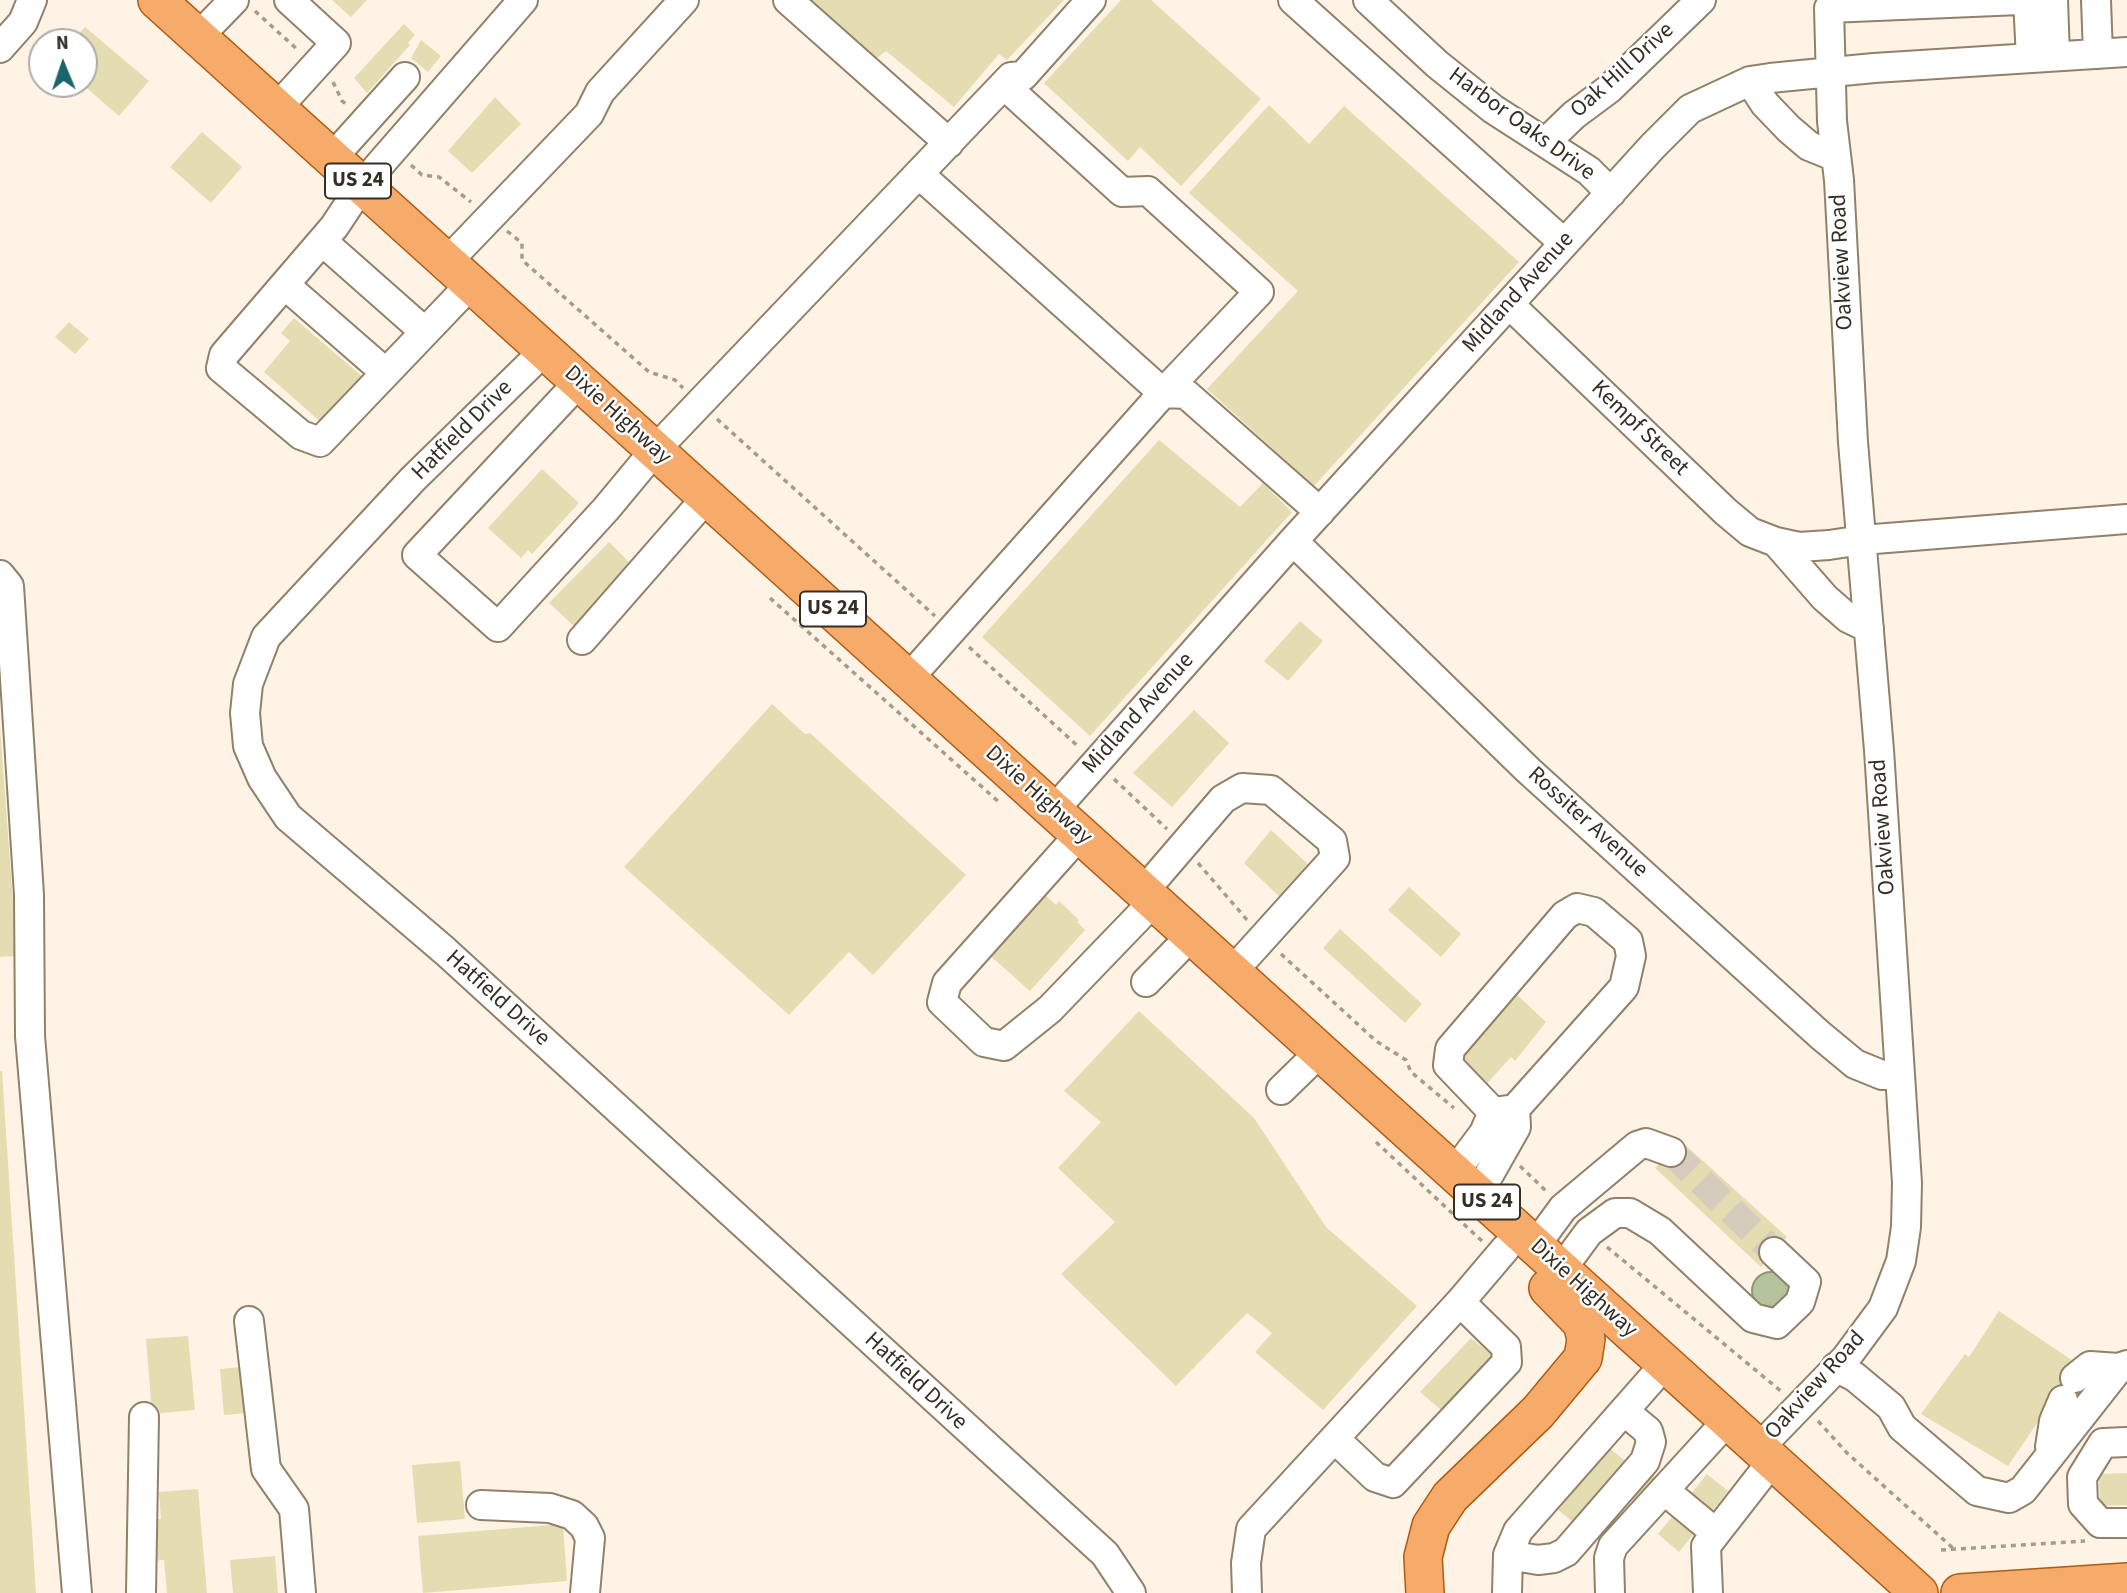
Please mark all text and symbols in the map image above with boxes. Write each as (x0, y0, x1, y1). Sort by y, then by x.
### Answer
street label: Oak Hill Drive (1566, 17, 1680, 125)
north arrow (28, 28, 98, 98)
text: N (56, 30, 69, 57)
street label: Harbor Oaks Drive (1442, 63, 1600, 187)
road number: US 24 (325, 164, 391, 198)
street label: Oakview Road (1826, 193, 1860, 331)
street label: Midland Avenue (1457, 227, 1581, 359)
street label: Dixie Highway (558, 361, 676, 471)
street label: Hatfield Drive (407, 375, 519, 487)
street label: Kempf Street (1584, 376, 1694, 482)
road number: US 24 (800, 592, 866, 626)
street label: Midland Avenue (1077, 648, 1201, 780)
street label: Dixie Highway (979, 741, 1097, 851)
street label: Oakview Road (1865, 758, 1903, 896)
street label: Rossiter Avenue (1521, 762, 1653, 884)
street label: Hatfield Drive (439, 945, 555, 1053)
road number: US 24 (1454, 1184, 1520, 1220)
street label: Dixie Highway (1524, 1234, 1642, 1344)
street label: Oakview Road (1760, 1326, 1872, 1446)
street label: Hatfield Drive (858, 1327, 972, 1437)

